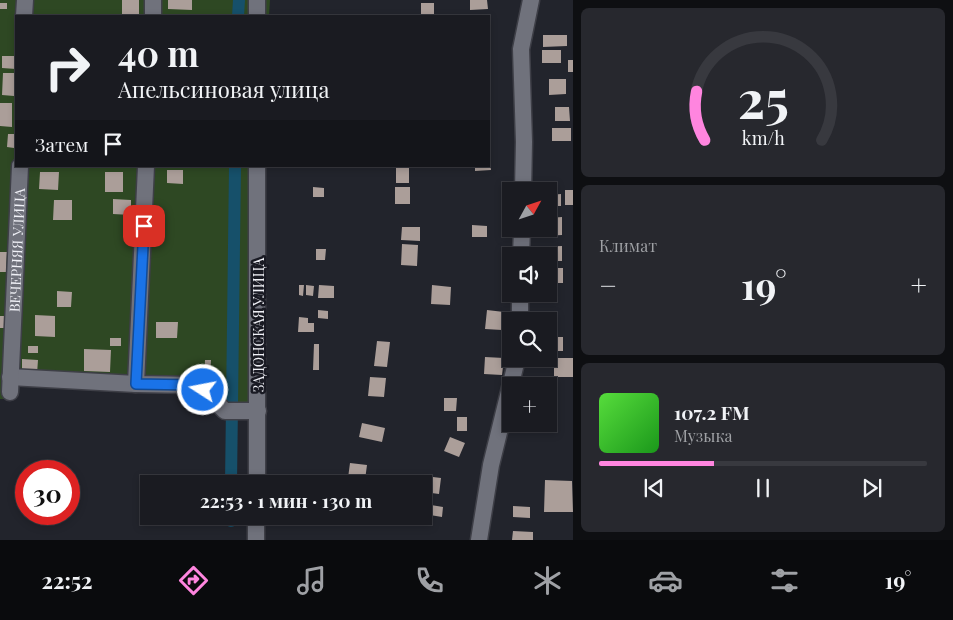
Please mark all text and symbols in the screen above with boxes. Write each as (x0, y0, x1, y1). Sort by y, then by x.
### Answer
text: 40 m (118, 29, 199, 76)
icon: right (35, 35, 100, 100)
text: 25 (737, 63, 789, 132)
text: Апельсиновая улица (118, 74, 329, 104)
text: km/h (742, 126, 785, 149)
icon: arrive (99, 130, 127, 158)
text: Затем (35, 131, 89, 157)
north arrow (502, 182, 558, 238)
map controls (502, 182, 557, 432)
street label: ВЕЧЕРНЯЯ УЛИЦА (4, 188, 29, 312)
pin (123, 205, 165, 247)
icon: arrive (130, 212, 158, 240)
text: Климат (599, 235, 657, 256)
button: sound (502, 247, 557, 302)
street label: ЗАДОНСКАЯ УЛИЦА (249, 258, 268, 392)
text: 19° (741, 259, 787, 310)
text: − (599, 266, 617, 303)
text: + (911, 266, 927, 303)
button: search (502, 312, 557, 367)
position arrow (176, 363, 228, 415)
button: + (502, 377, 557, 432)
text: 107.2 FM (674, 399, 750, 425)
text: Музыка (674, 425, 733, 446)
speed limit sign: 30 (15, 460, 80, 525)
icon: previous (640, 474, 668, 502)
icon: pause (749, 474, 777, 502)
icon: next (858, 474, 886, 502)
text: 22:53 · 1 мин · 130 m (200, 487, 372, 513)
icon: directions (176, 563, 211, 598)
icon: music (294, 563, 329, 598)
icon: phone (412, 563, 447, 598)
icon: climate (530, 563, 565, 598)
icon: car (648, 563, 683, 598)
icon: filters (767, 563, 802, 598)
text: 22:52 (42, 565, 93, 595)
text: 19° (885, 565, 911, 595)

